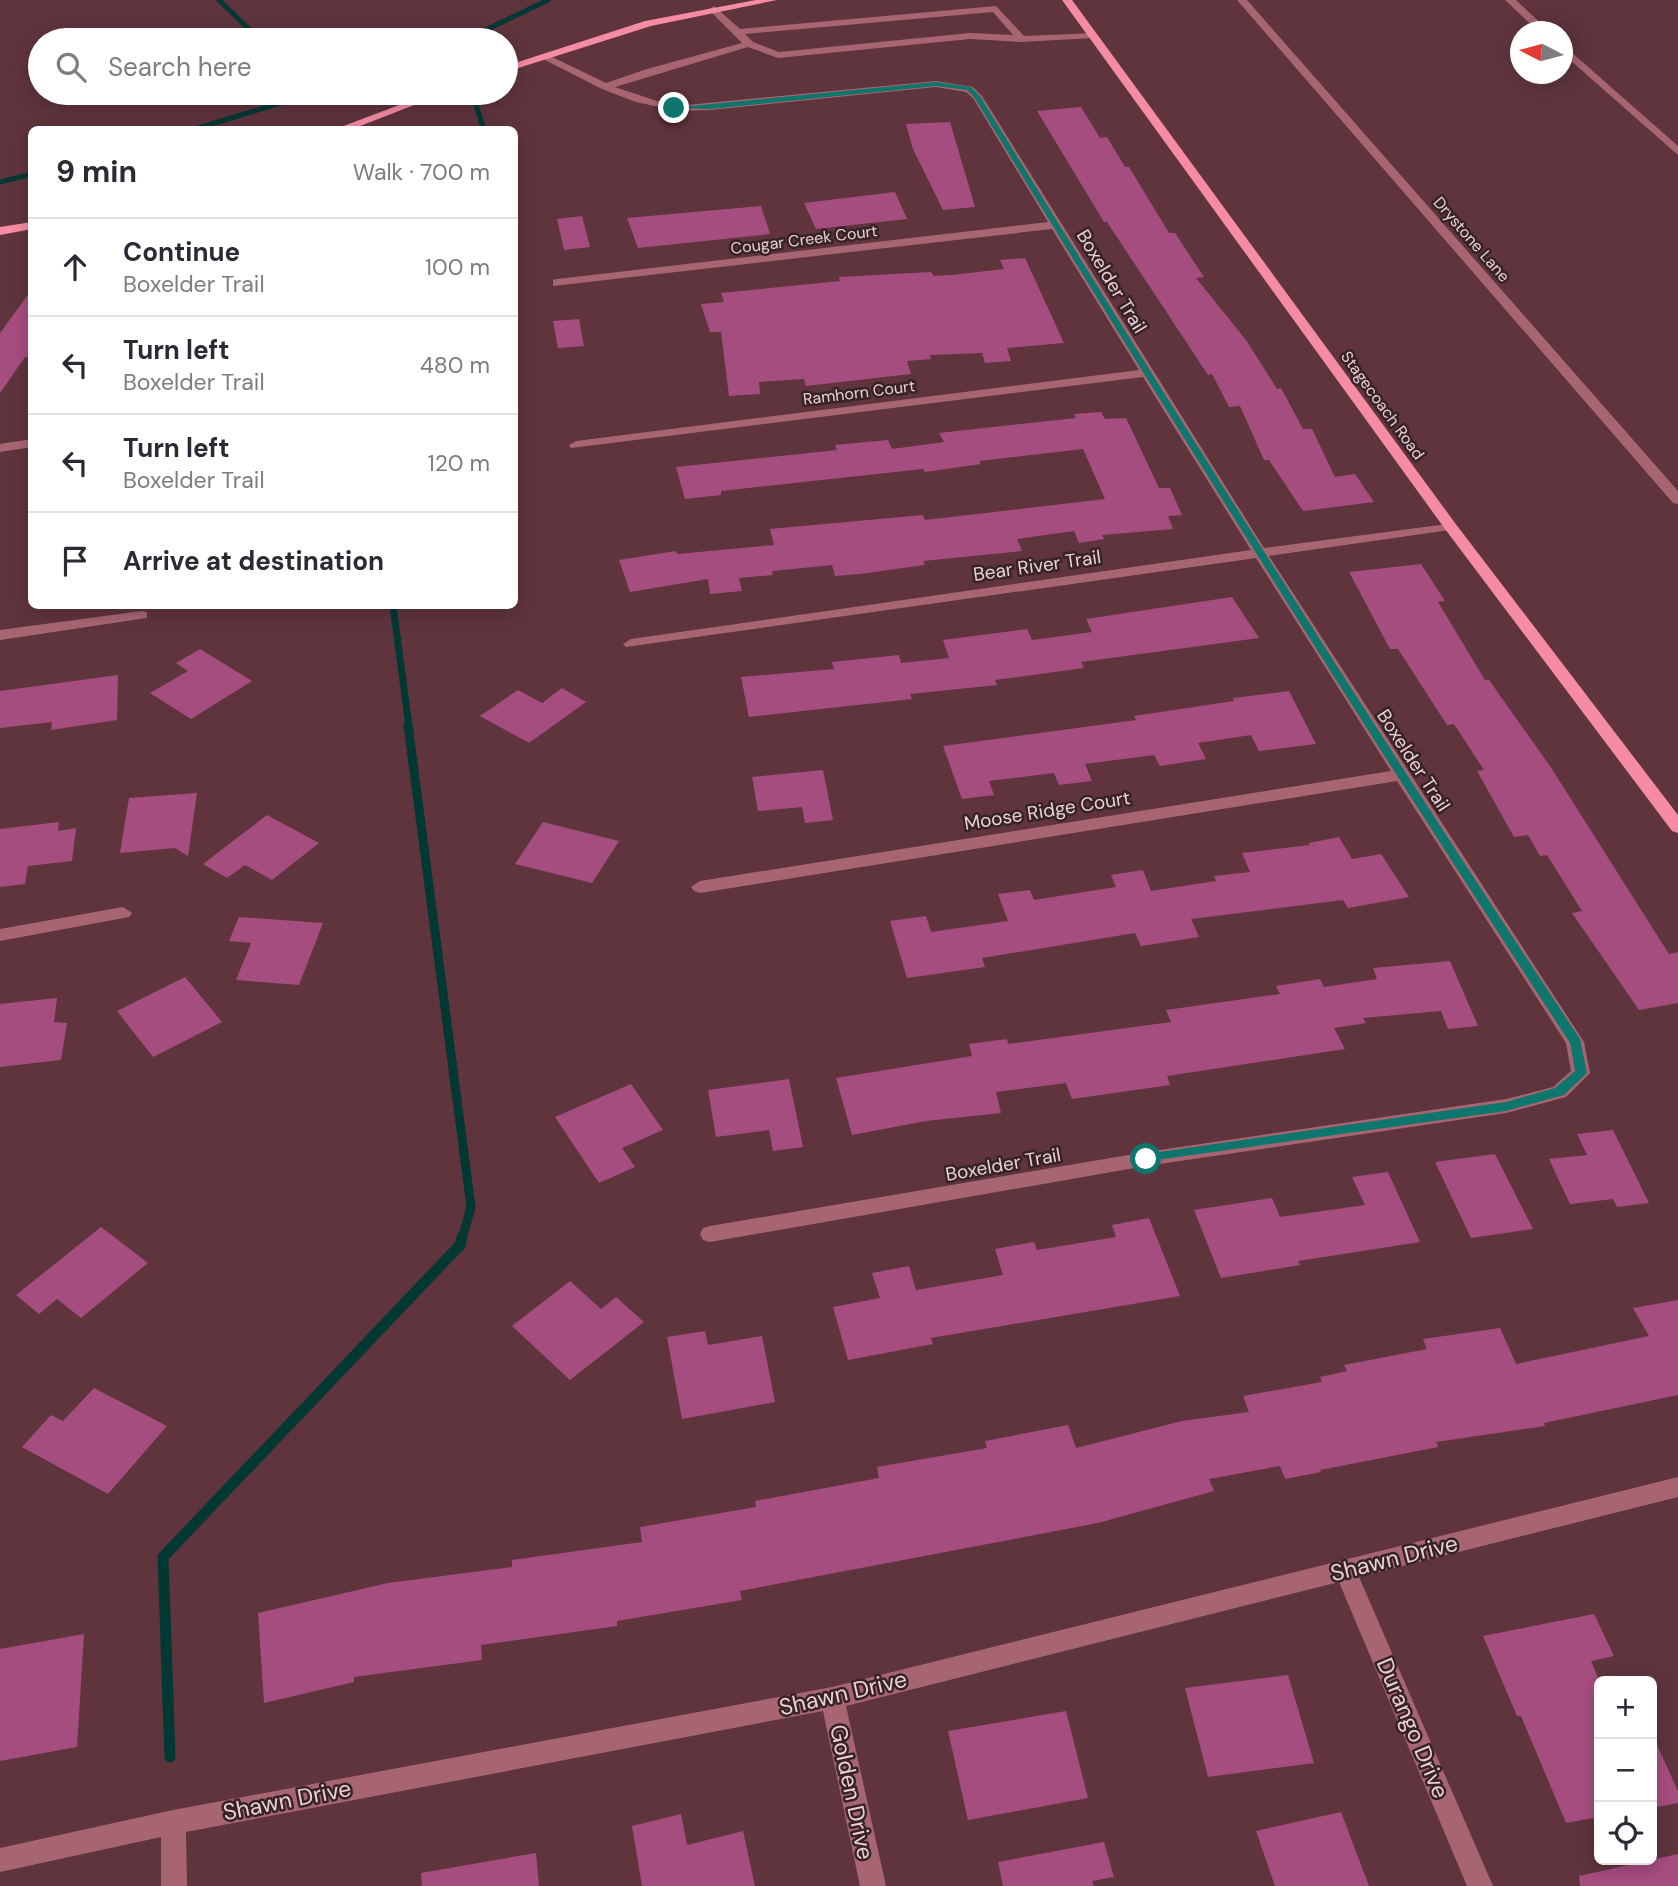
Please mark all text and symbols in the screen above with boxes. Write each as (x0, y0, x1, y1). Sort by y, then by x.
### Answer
north arrow (1510, 21, 1573, 84)
search box (28, 28, 518, 105)
icon: search (52, 48, 90, 86)
text: Search here (108, 50, 251, 84)
route end (658, 92, 689, 123)
text: 9 min (56, 152, 137, 191)
text: Walk · 700 m (353, 157, 490, 187)
street label: Drystone Lane (1429, 192, 1514, 286)
street label: Cougar Creek Court (729, 220, 879, 259)
street label: Boxelder Trail (1071, 225, 1152, 338)
text: Continue (123, 235, 240, 269)
icon: ahead (56, 248, 94, 286)
text: 100 m (425, 252, 490, 282)
text: Boxelder Trail (123, 269, 265, 299)
text: Turn left (123, 333, 230, 367)
icon: left (56, 346, 94, 384)
street label: Stagecoach Road (1336, 347, 1429, 464)
text: 480 m (420, 350, 490, 380)
text: Boxelder Trail (123, 367, 265, 397)
street label: Ramhorn Court (802, 375, 916, 410)
text: Turn left (123, 431, 230, 465)
icon: left (56, 444, 94, 482)
text: 120 m (427, 448, 490, 478)
text: Boxelder Trail (123, 465, 265, 495)
icon: arrive (56, 542, 94, 580)
text: Arrive at destination (123, 544, 384, 578)
street label: Bear River Trail (972, 544, 1103, 587)
street label: Boxelder Trail (1371, 704, 1456, 816)
street label: Moose Ridge Court (962, 785, 1132, 836)
street label: Boxelder Trail (943, 1142, 1063, 1187)
route start (1130, 1143, 1161, 1174)
street label: Shawn Drive (1327, 1528, 1461, 1588)
street label: Durango Drive (1370, 1653, 1456, 1803)
street label: Shawn Drive (776, 1664, 910, 1722)
map controls (1594, 1676, 1657, 1865)
button: + (1594, 1676, 1657, 1739)
street label: Golden Drive (823, 1722, 881, 1862)
button: − (1594, 1739, 1657, 1802)
street label: Shawn Drive (220, 1773, 354, 1827)
button: locate (1594, 1802, 1657, 1865)

